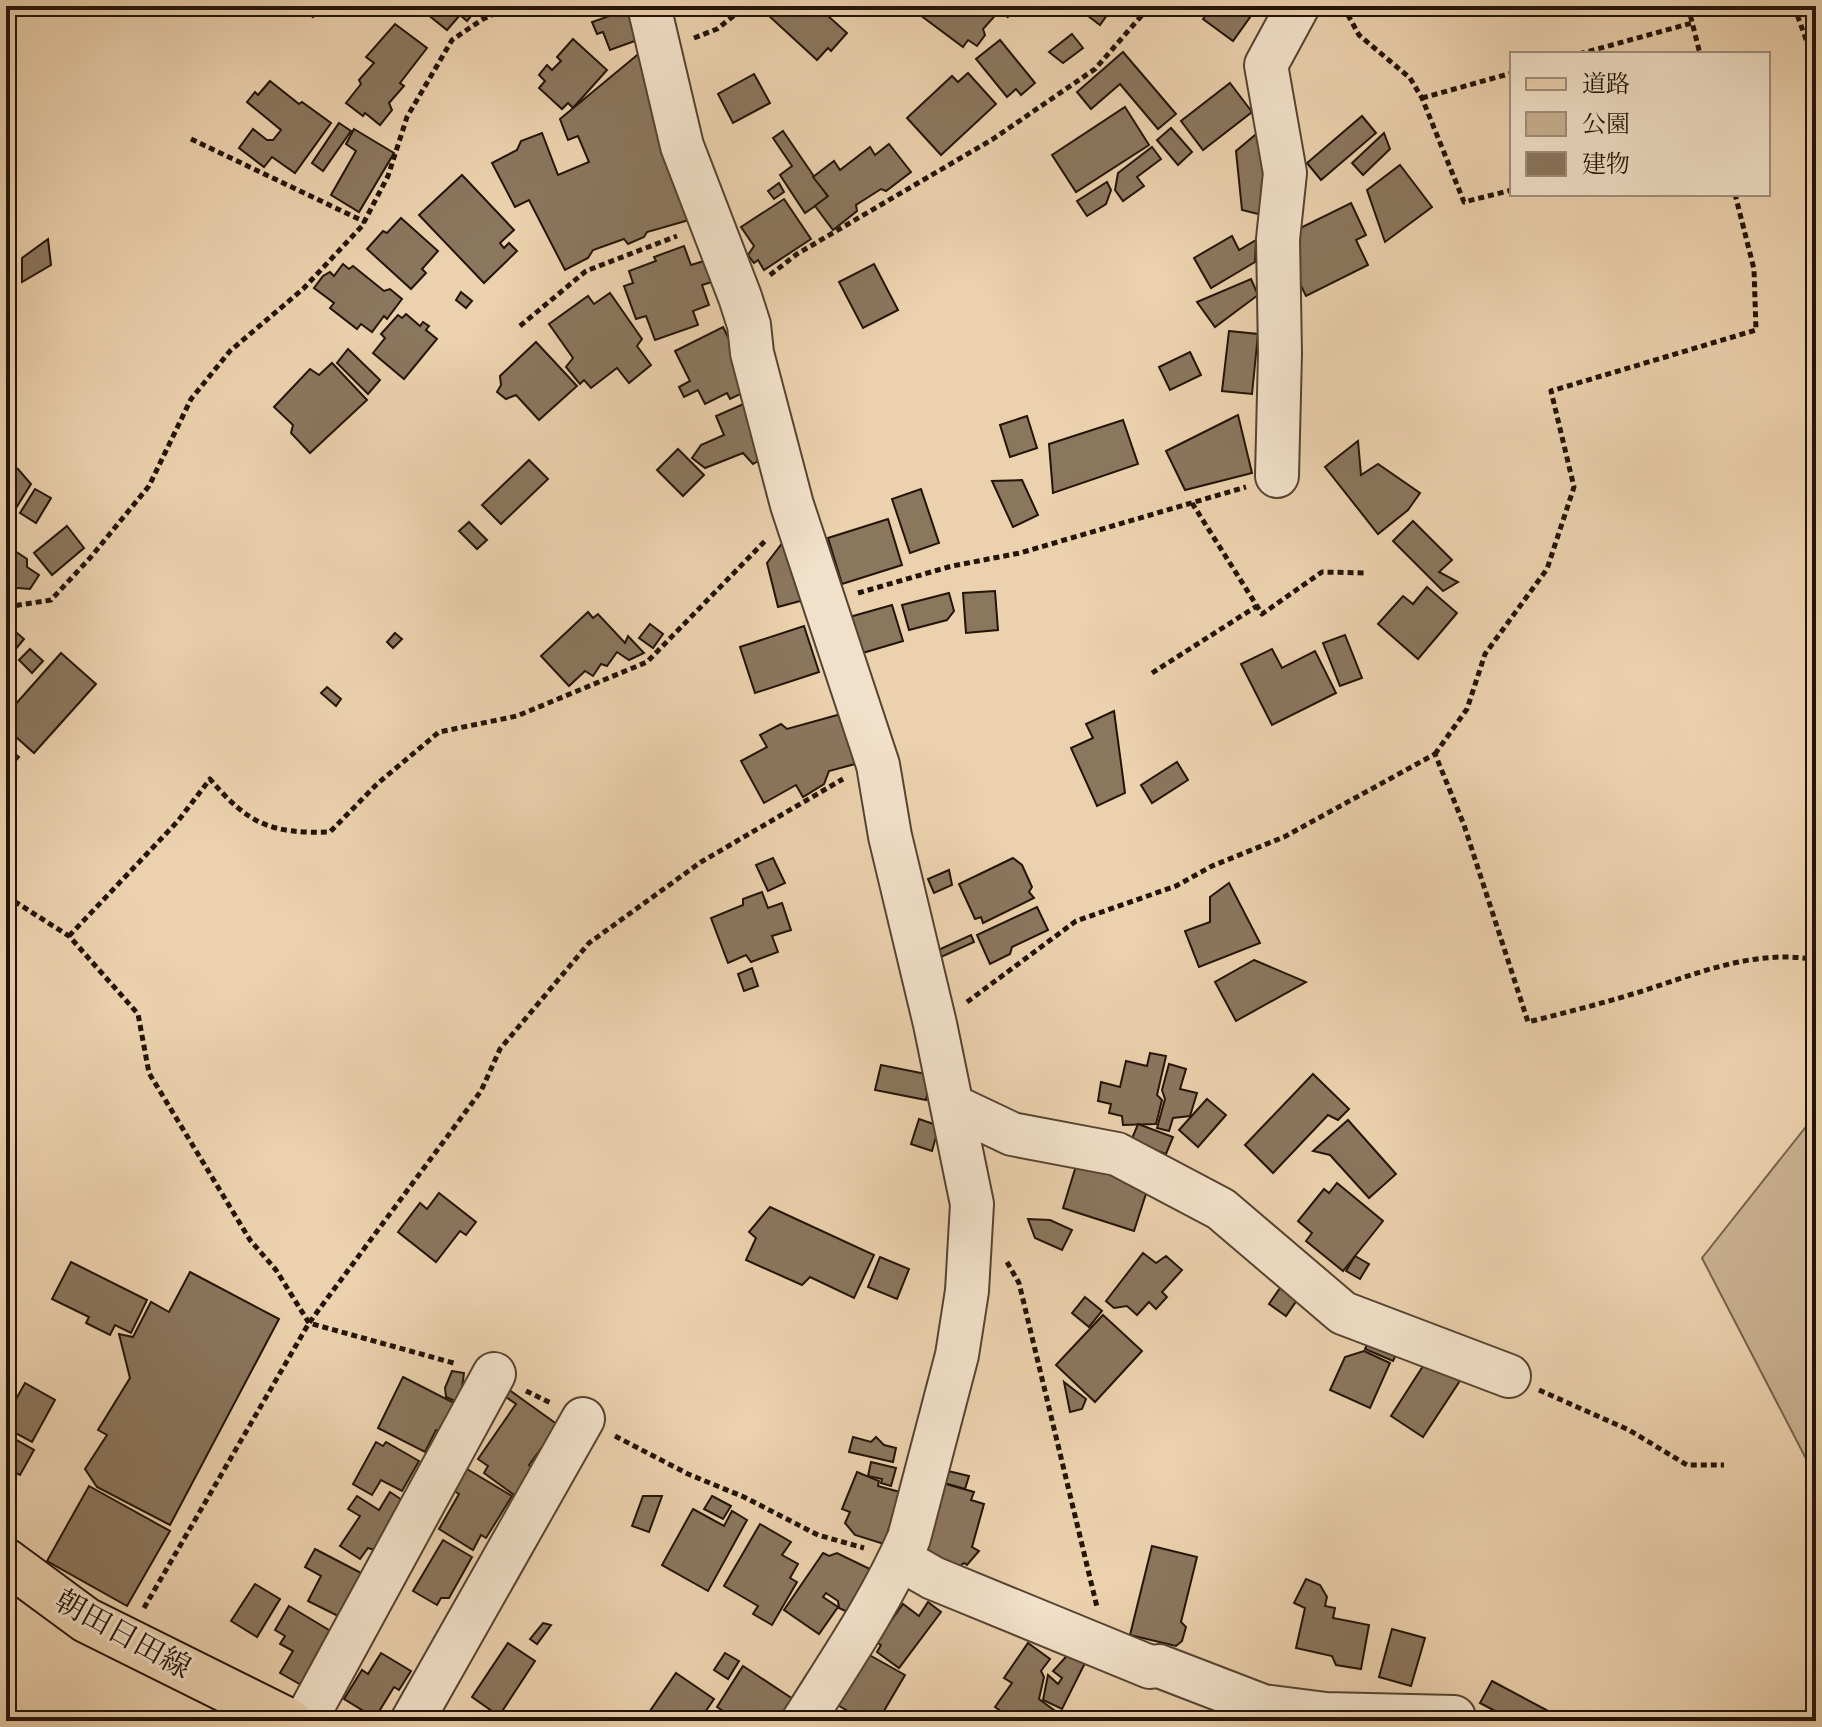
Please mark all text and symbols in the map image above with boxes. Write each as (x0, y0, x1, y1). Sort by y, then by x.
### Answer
legend (1510, 52, 1770, 196)
text: 道路 (1582, 68, 1630, 100)
text: 公園 (1582, 108, 1630, 140)
text: 建物 (1582, 148, 1630, 180)
street label: 朝田日田線 (48, 1580, 198, 1688)

